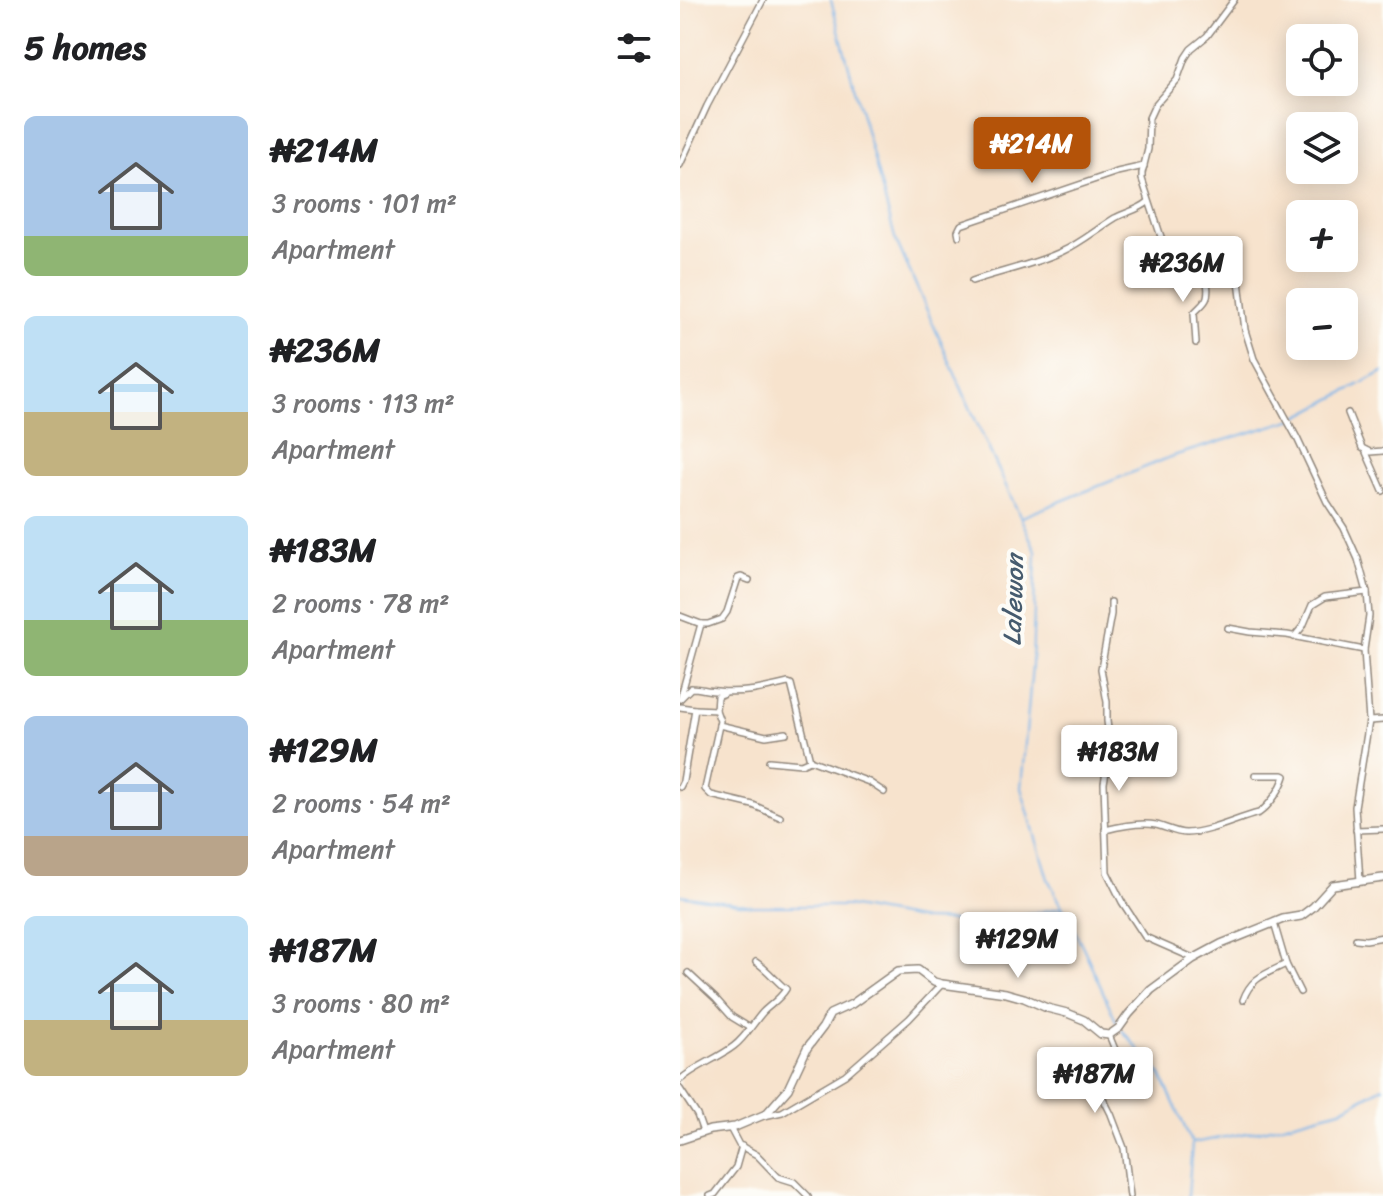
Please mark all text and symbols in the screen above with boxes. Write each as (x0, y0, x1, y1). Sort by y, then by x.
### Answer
text: 5 homes (24, 18, 146, 78)
map controls (1286, 24, 1358, 360)
button: locate (1286, 24, 1358, 96)
icon: filters (612, 26, 656, 70)
button: layers (1286, 112, 1358, 184)
pin: ₦214M (976, 117, 1088, 185)
text: ₦214M (272, 120, 378, 180)
text: ₦214M (992, 120, 1072, 166)
icon: home (88, 148, 184, 244)
text: 3 rooms · 101 m² (272, 180, 457, 226)
button: + (1286, 200, 1358, 272)
text: Apartment (272, 226, 395, 272)
pin: ₦236M (1127, 236, 1239, 304)
text: ₦236M (1142, 239, 1224, 285)
button: − (1286, 288, 1358, 360)
text: ₦236M (272, 320, 380, 380)
icon: home (88, 348, 184, 444)
text: 3 rooms · 113 m² (272, 380, 455, 426)
text: Apartment (272, 426, 395, 472)
text: ₦183M (272, 520, 376, 580)
icon: home (88, 548, 184, 644)
water label: Lalewon (988, 551, 1038, 646)
text: 2 rooms · 78 m² (272, 580, 449, 626)
text: Apartment (272, 626, 395, 672)
text: ₦129M (272, 720, 377, 780)
pin: ₦183M (1063, 725, 1175, 793)
text: ₦183M (1079, 728, 1159, 774)
icon: home (88, 748, 184, 844)
text: 2 rooms · 54 m² (272, 780, 451, 826)
text: Apartment (272, 826, 395, 872)
pin: ₦129M (962, 912, 1074, 980)
text: ₦129M (978, 915, 1058, 961)
text: ₦187M (272, 920, 377, 980)
icon: home (88, 948, 184, 1044)
text: 3 rooms · 80 m² (272, 980, 450, 1026)
text: Apartment (272, 1026, 395, 1072)
pin: ₦187M (1039, 1047, 1151, 1115)
text: ₦187M (1055, 1050, 1135, 1096)

